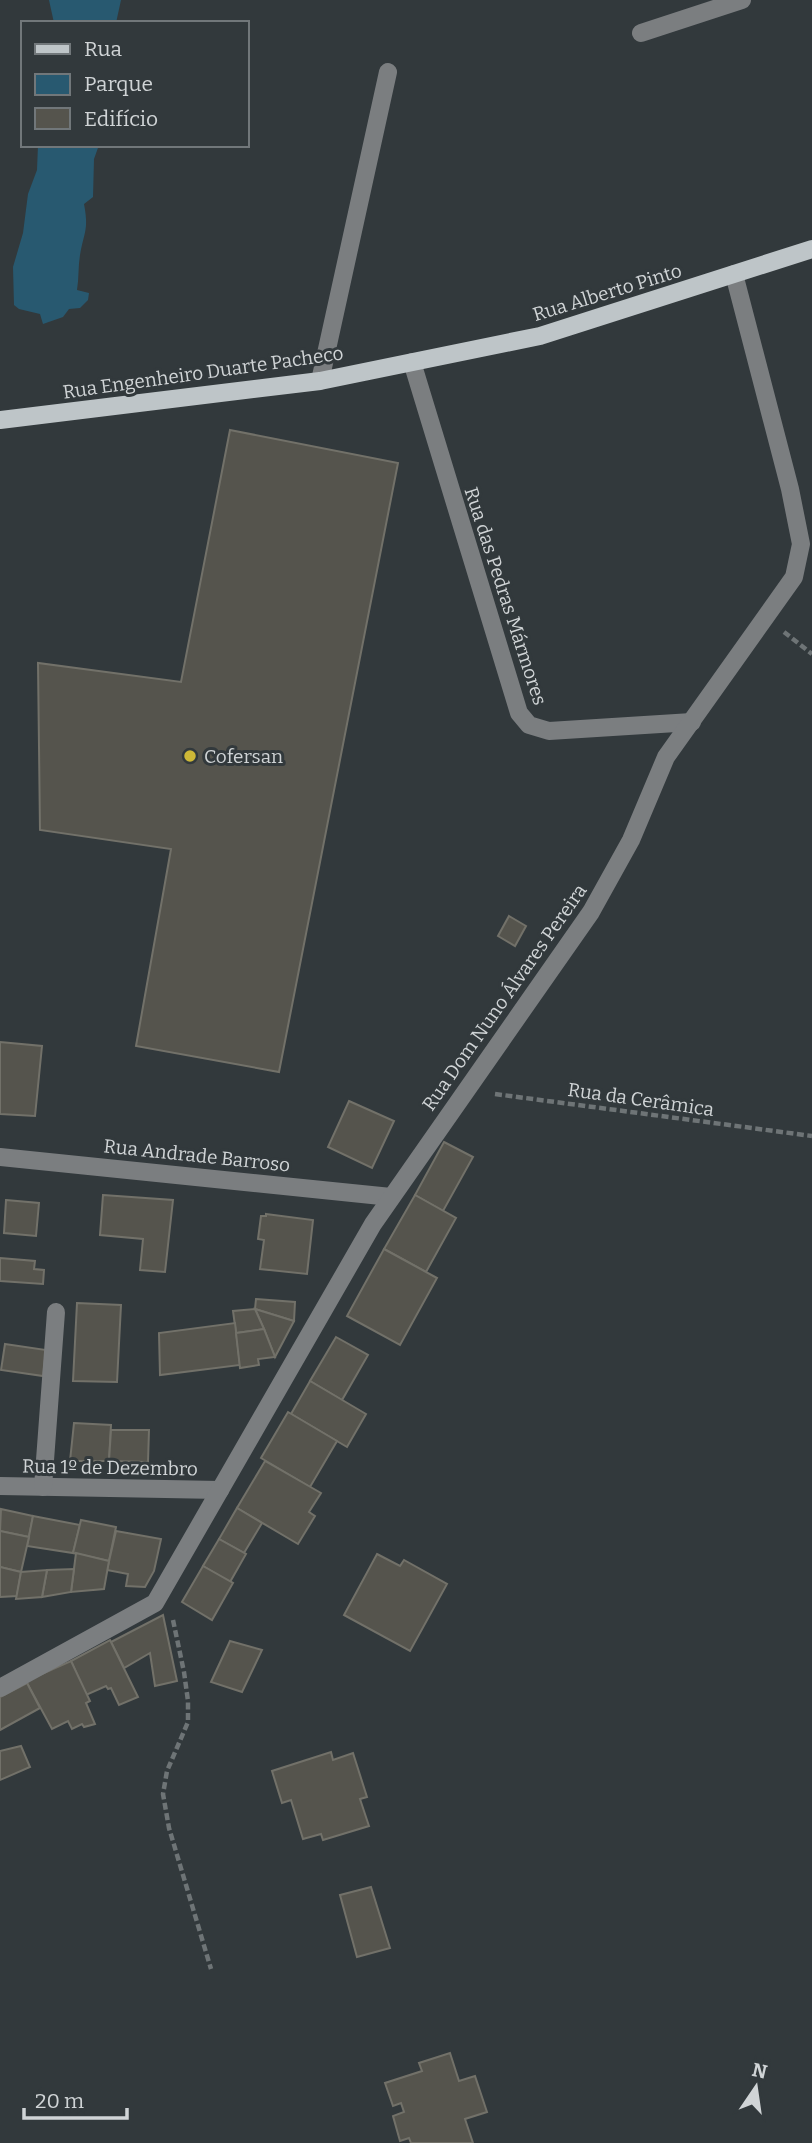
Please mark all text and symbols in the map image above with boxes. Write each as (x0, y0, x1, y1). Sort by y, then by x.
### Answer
legend (21, 21, 248, 147)
text: Rua (84, 36, 122, 62)
text: Parque (84, 71, 153, 97)
text: Edifício (84, 106, 158, 132)
street label: Rua Alberto Pinto (530, 259, 684, 326)
street label: Rua Engenheiro Duarte Pacheco (61, 341, 345, 404)
street label: Rua das Pedras Mármores (459, 484, 552, 708)
place label: Cofersan (204, 745, 283, 768)
marker: Cofersan (182, 748, 198, 764)
street label: Rua Dom Nuno Álvares Pereira (417, 879, 592, 1115)
street label: Rua da Cerâmica (566, 1078, 716, 1121)
street label: Rua Andrade Barroso (103, 1134, 291, 1177)
street label: Rua 1º de Dezembro (22, 1454, 198, 1481)
north arrow (721, 2052, 791, 2122)
text: N (750, 2058, 770, 2084)
scale bar (24, 2076, 128, 2120)
text: 20 m (35, 2088, 84, 2114)

